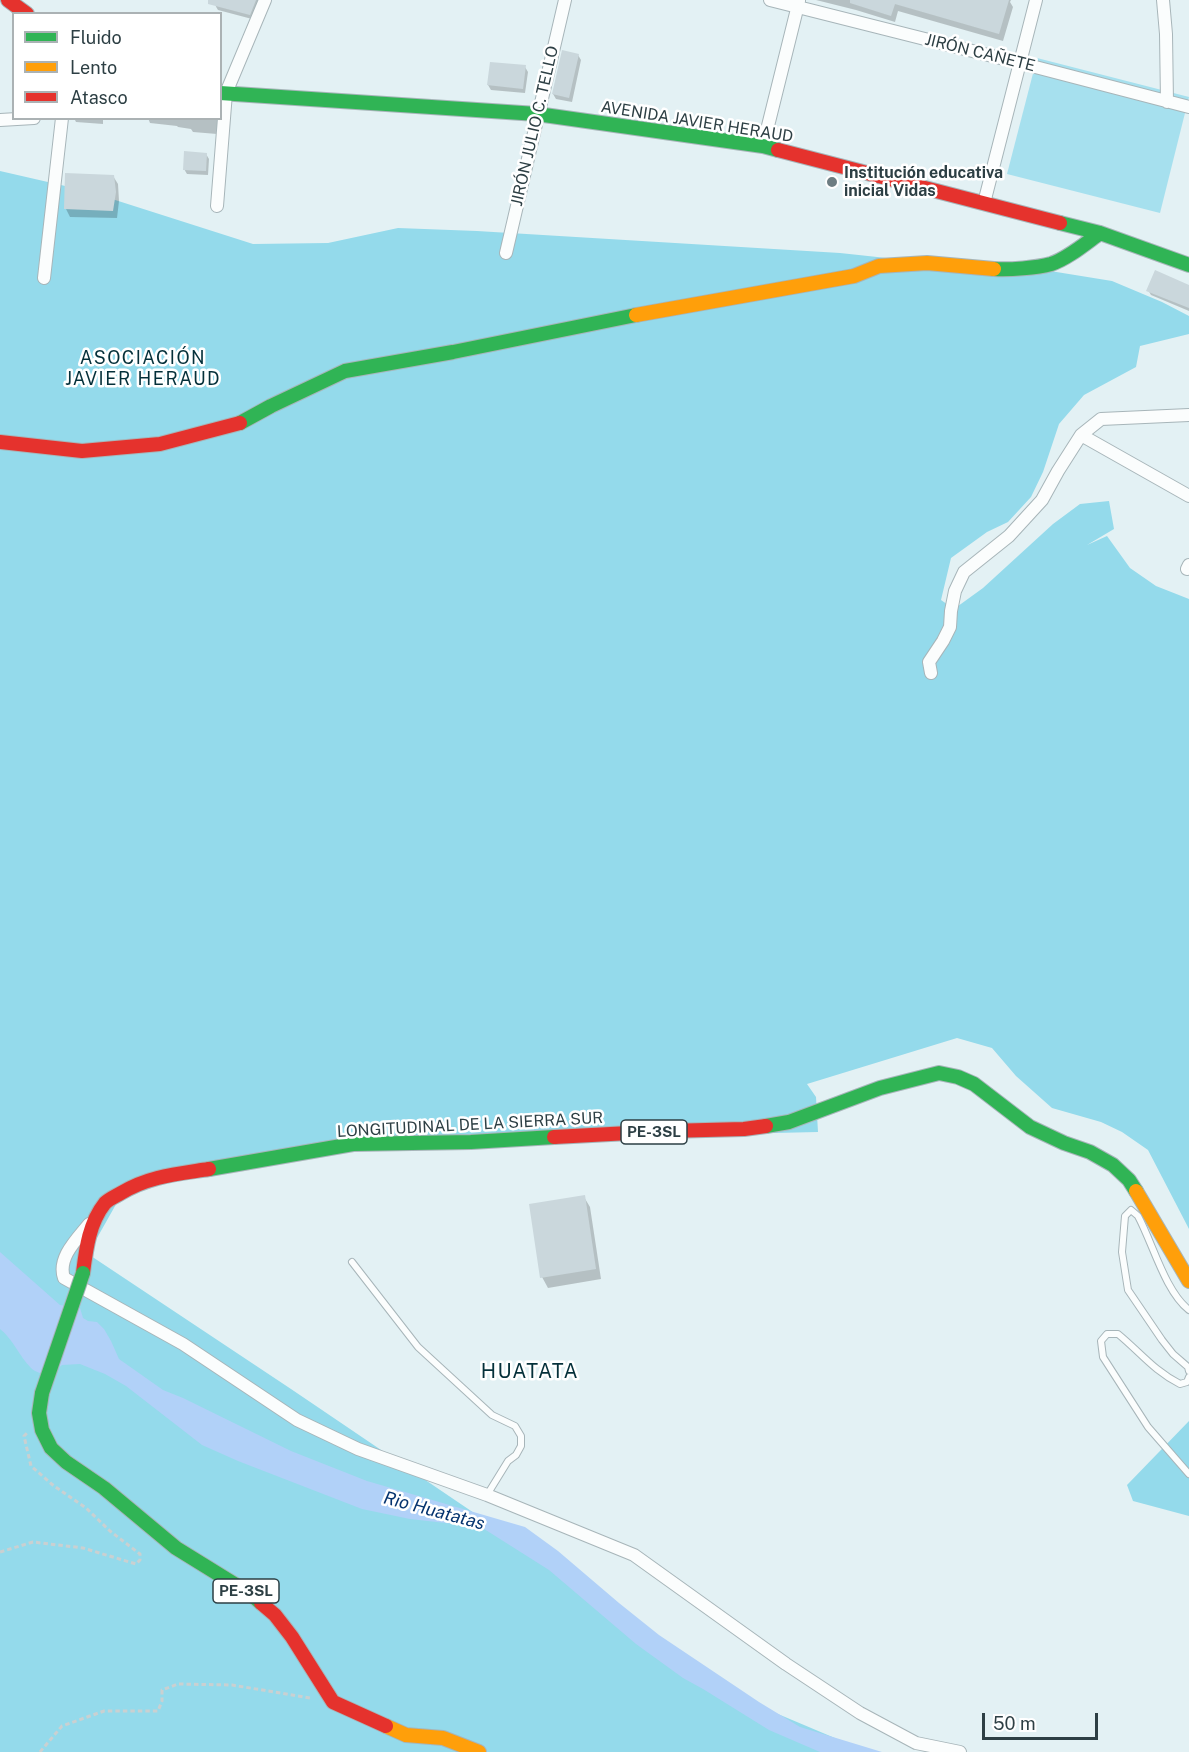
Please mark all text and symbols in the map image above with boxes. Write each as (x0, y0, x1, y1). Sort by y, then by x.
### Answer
legend (12, 12, 222, 120)
text: Fluido (70, 27, 122, 48)
street label: JIRÓN CAÑETE (923, 30, 1037, 76)
street label: JIRÓN JULIO C. TELLO (507, 44, 563, 208)
text: Lento (70, 57, 117, 78)
text: Atasco (70, 87, 128, 108)
street label: AVENIDA JAVIER HERAUD (600, 97, 794, 147)
place label: Institución educativa inicial Vidas (844, 163, 1003, 201)
marker: Institución educativa inicial Vidas (825, 175, 839, 189)
district label: ASOCIACIÓN JAVIER HERAUD (65, 347, 221, 389)
street label: LONGITUDINAL DE LA SIERRA SUR (336, 1108, 604, 1142)
road number: PE-3SL (621, 1120, 687, 1144)
district label: HUATATA (481, 1360, 579, 1384)
water label: Rio Huatatas (381, 1487, 487, 1535)
road number: PE-3SL (213, 1579, 279, 1603)
scale bar (985, 1701, 1100, 1739)
text: 50 m (993, 1713, 1036, 1734)

